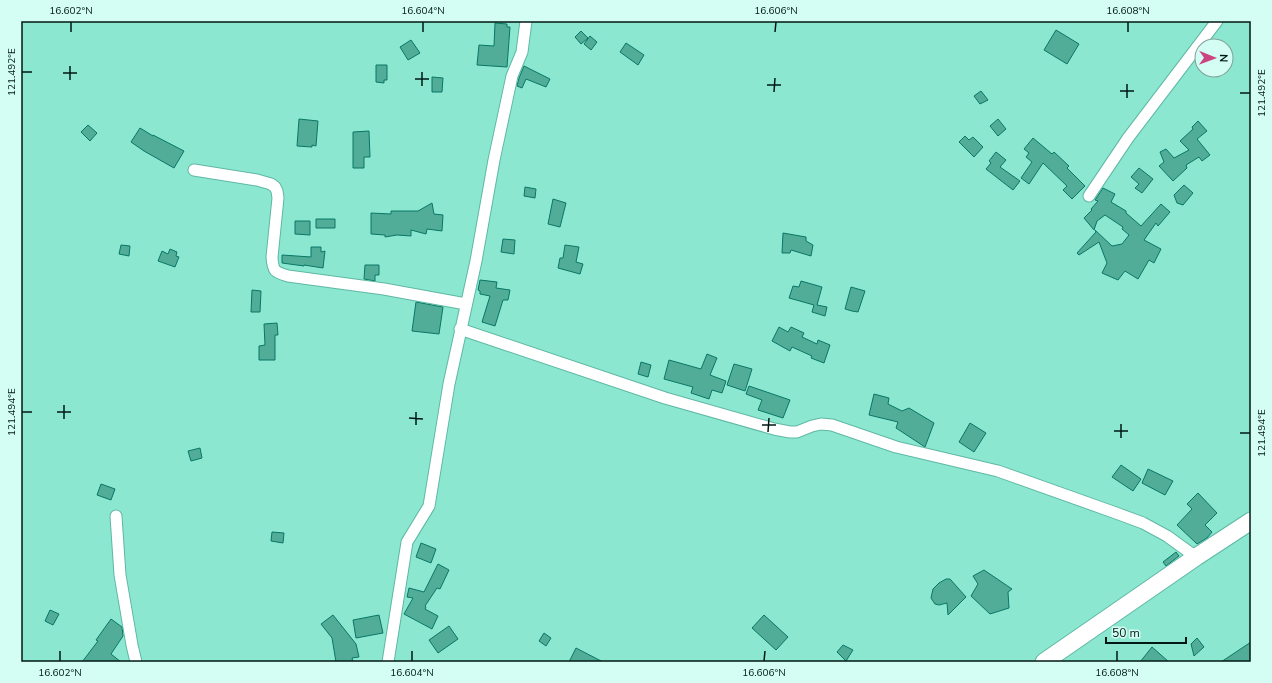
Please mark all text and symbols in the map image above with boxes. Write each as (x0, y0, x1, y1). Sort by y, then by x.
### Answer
text: 16.602°N (49, 4, 93, 18)
text: 16.604°N (401, 4, 445, 18)
text: 16.606°N (754, 4, 798, 18)
text: 16.608°N (1106, 4, 1150, 18)
north arrow (1194, 38, 1234, 78)
text: 121.492°E (5, 48, 19, 96)
text: N (1216, 54, 1231, 62)
text: 121.492°E (1255, 69, 1269, 117)
text: 121.494°E (5, 388, 19, 436)
text: 121.494°E (1255, 409, 1269, 457)
scale bar (1106, 619, 1186, 645)
text: 50 m (1112, 625, 1140, 641)
text: 16.602°N (38, 666, 82, 680)
text: 16.604°N (390, 666, 434, 680)
text: 16.606°N (742, 666, 786, 680)
text: 16.608°N (1095, 666, 1139, 680)

